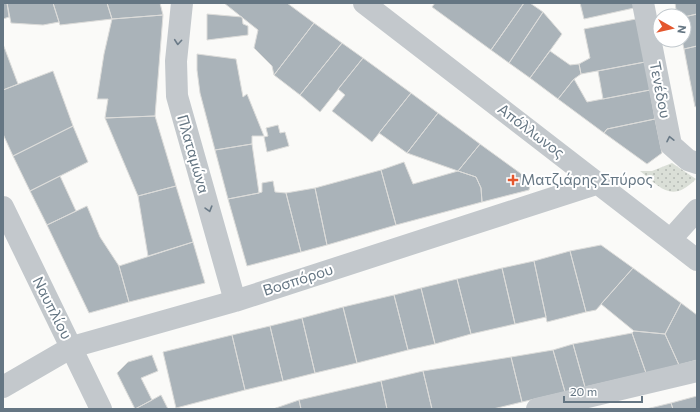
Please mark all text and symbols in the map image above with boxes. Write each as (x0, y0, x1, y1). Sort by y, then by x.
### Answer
north arrow (652, 8, 692, 48)
text: N (675, 24, 689, 34)
one-way arrow (174, 39, 183, 45)
street label: Τενέδου (647, 60, 675, 120)
street label: Απόλλωνος (495, 99, 569, 161)
street label: Πλαταμώνα (174, 112, 214, 195)
one-way arrow (666, 135, 674, 142)
place label: Ματζιάρης Σπύρος (521, 170, 653, 188)
marker: Ματζιάρης Σπύρος (508, 175, 518, 185)
one-way arrow (204, 206, 213, 213)
street label: Βοσπόρου (260, 259, 335, 299)
street label: Ναυπλίου (29, 273, 76, 342)
scale bar (564, 378, 642, 404)
text: 20 m (570, 384, 597, 398)

